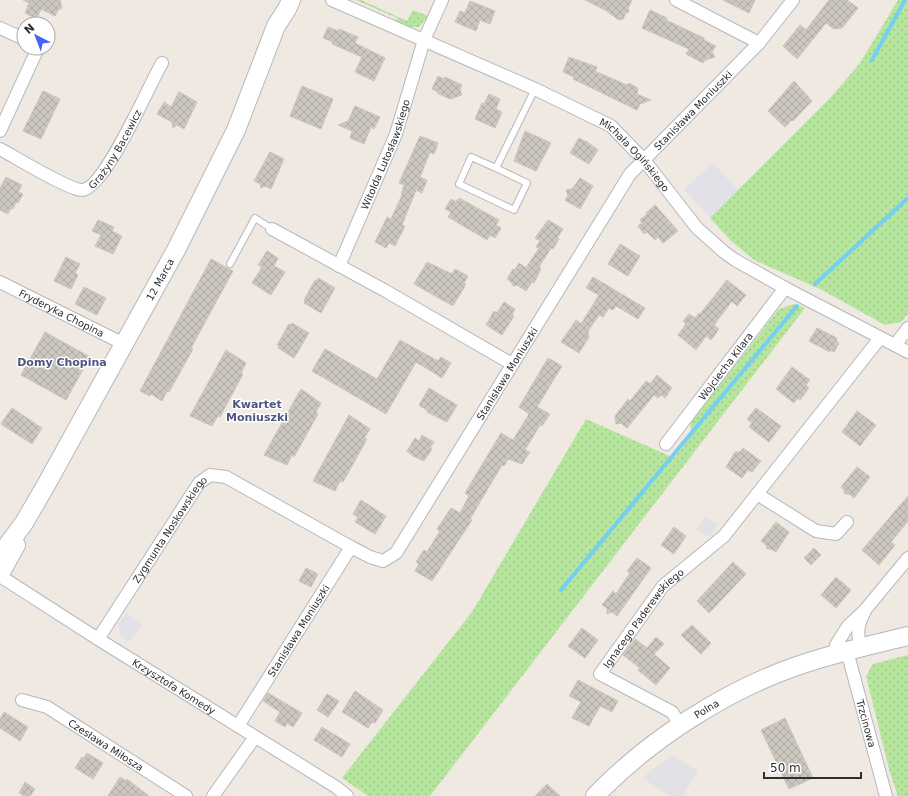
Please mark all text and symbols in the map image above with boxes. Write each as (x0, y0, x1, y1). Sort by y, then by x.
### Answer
north arrow (16, 16, 56, 56)
text: N (22, 21, 37, 37)
street label: Stanisława Moniuszki (652, 68, 734, 152)
street label: Witolda Lutosławskiego (359, 98, 412, 211)
street label: Grażyny Bacewicz (86, 108, 143, 191)
street label: Michała Ogińskiego (598, 116, 672, 193)
street label: 12 Marca (144, 256, 176, 302)
street label: Fryderyka Chopina (17, 287, 106, 339)
street label: Stanisława Moniuszki (474, 325, 540, 422)
street label: Wojciecha Kilara (696, 330, 755, 402)
district label: Domy Chopina (17, 356, 107, 369)
district label: Kwartet Moniuszki (226, 398, 288, 424)
street label: Zygmunta Noskowskiego (130, 474, 209, 585)
street label: Ignacego Paderewskiego (601, 566, 686, 670)
street label: Stanisława Moniuszki (265, 582, 331, 678)
street label: Krzysztofa Komedy (131, 656, 218, 716)
street label: Polna (692, 697, 721, 720)
street label: Trzcinowa (855, 697, 878, 749)
street label: Czesława Miłosza (66, 717, 146, 773)
scale bar (764, 754, 861, 780)
text: 50 m (770, 761, 801, 775)

